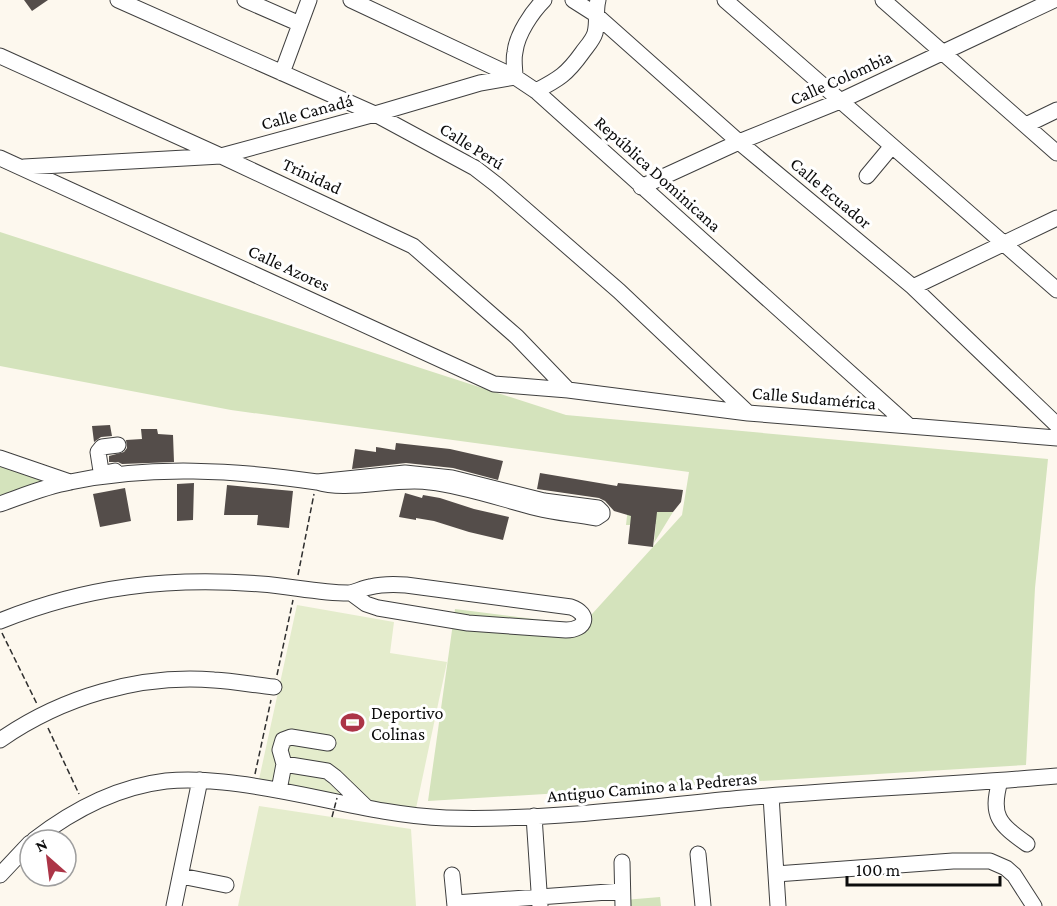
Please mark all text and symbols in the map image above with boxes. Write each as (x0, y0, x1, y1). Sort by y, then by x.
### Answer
street label: Calle Colombia (787, 47, 895, 109)
street label: Calle Canadá (259, 90, 355, 134)
street label: República Dominicana (591, 112, 725, 236)
street label: Calle Perú (436, 118, 508, 174)
street label: Calle Ecuador (786, 153, 876, 233)
street label: Trinidad (279, 154, 345, 199)
street label: Calle Azores (245, 240, 333, 296)
street label: Calle Sudamérica (751, 383, 877, 413)
place label: Deportivo Colinas (371, 703, 443, 744)
sports icon: Deportivo Colinas (340, 710, 366, 736)
street label: Antiguo Camino a la Pedreras (546, 768, 758, 806)
north arrow (18, 828, 78, 888)
text: N (32, 835, 50, 855)
scale bar (847, 849, 1000, 887)
text: 100 m (856, 860, 901, 880)

